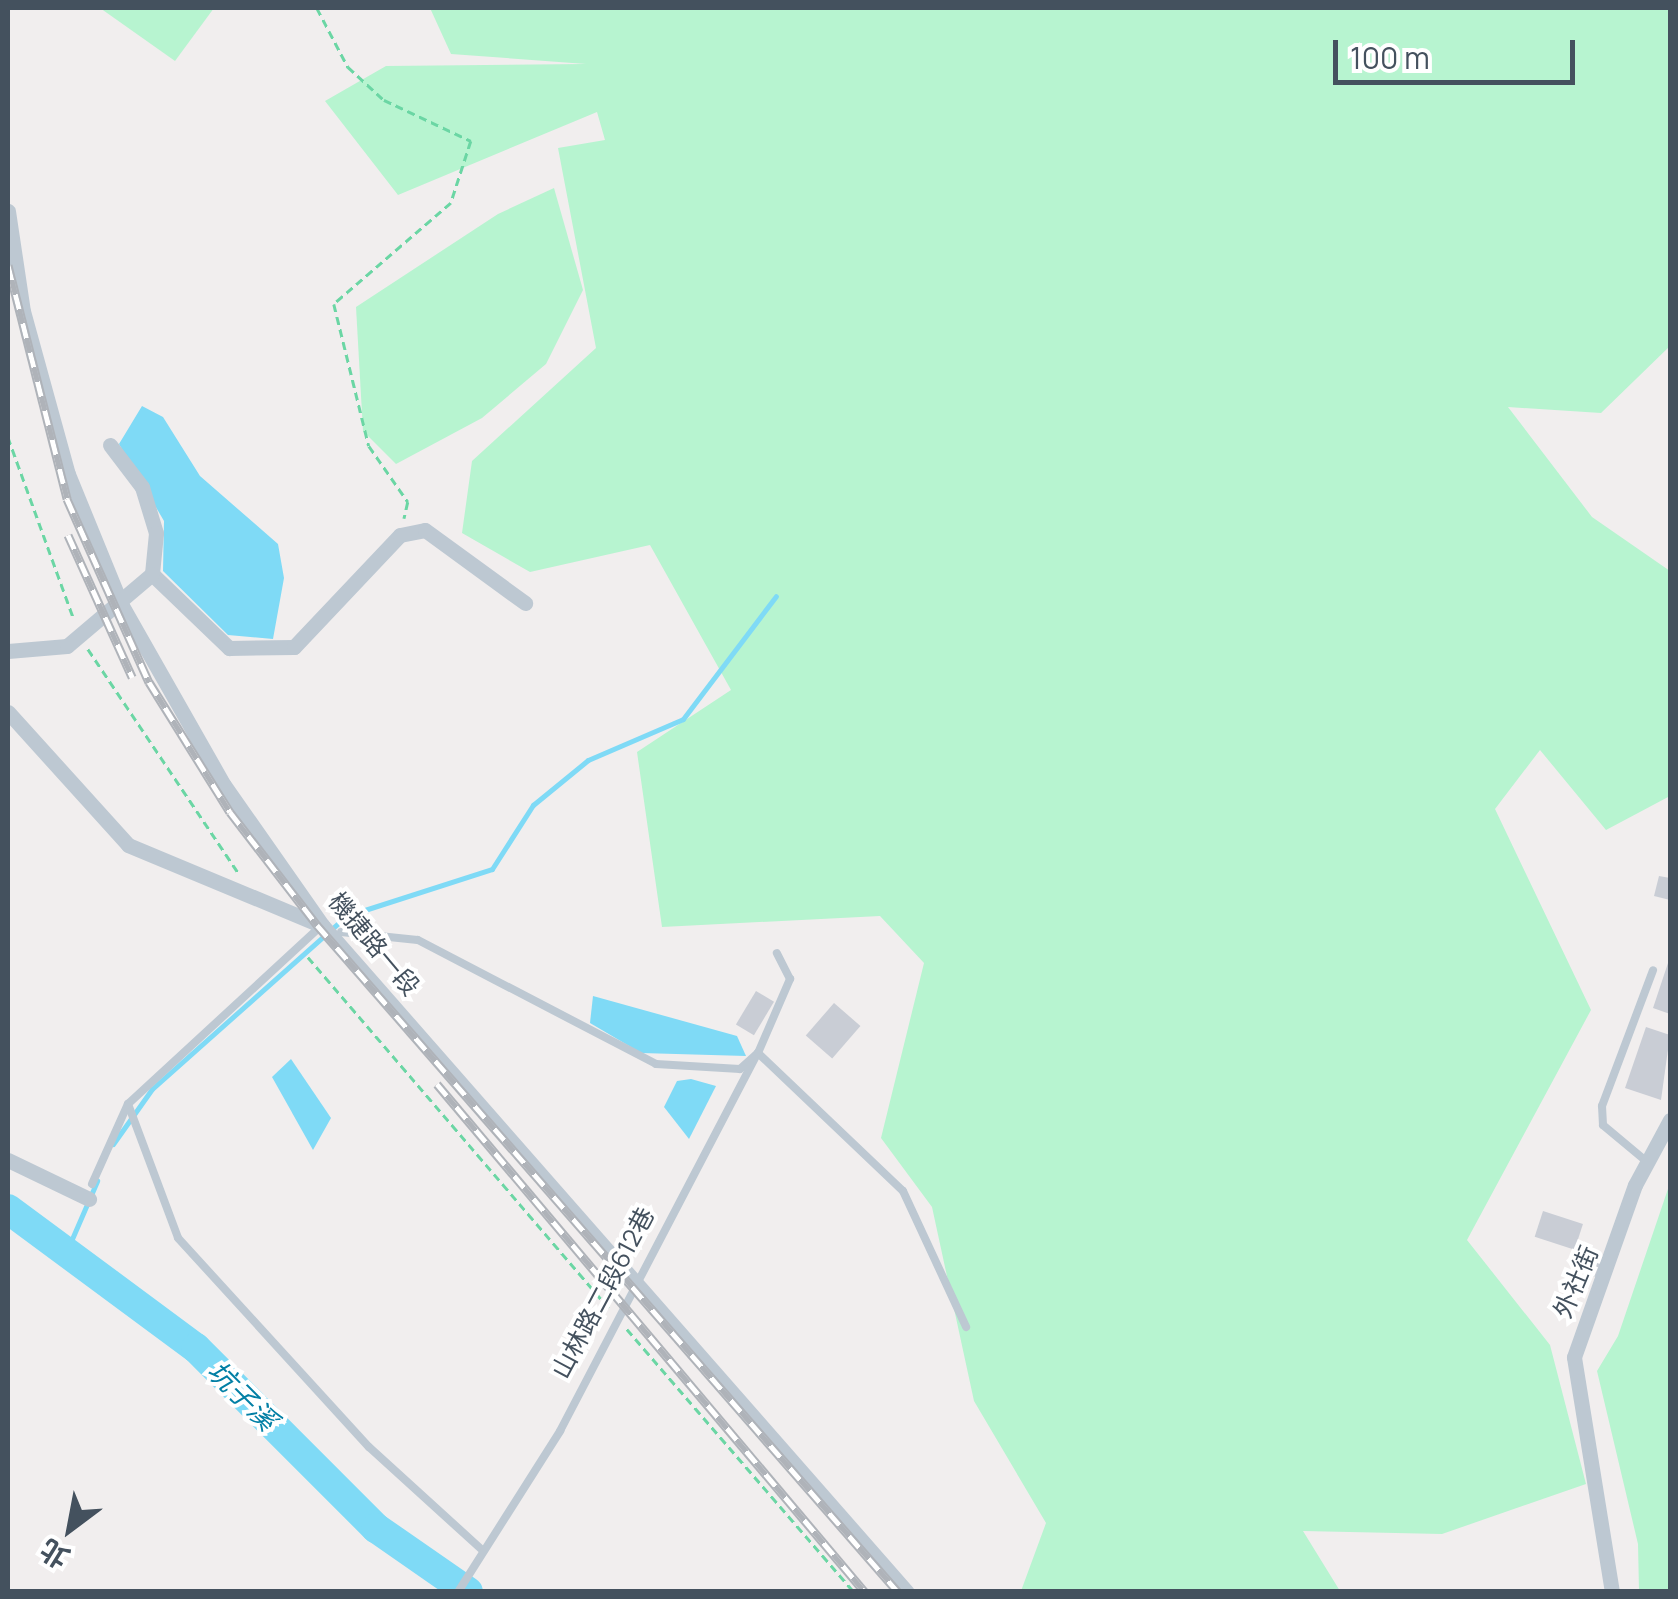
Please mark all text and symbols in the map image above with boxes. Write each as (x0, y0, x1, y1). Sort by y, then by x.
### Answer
scale bar (1338, 20, 1580, 82)
text: 100 m (1350, 37, 1430, 78)
street label: 機捷路一段 (322, 886, 426, 1002)
street label: 山林路二段612巷 (545, 1202, 661, 1384)
street label: 外社街 (1548, 1242, 1604, 1322)
water label: 坑子溪 (201, 1353, 285, 1437)
north arrow (20, 1479, 120, 1579)
text: 北 (32, 1531, 76, 1578)

